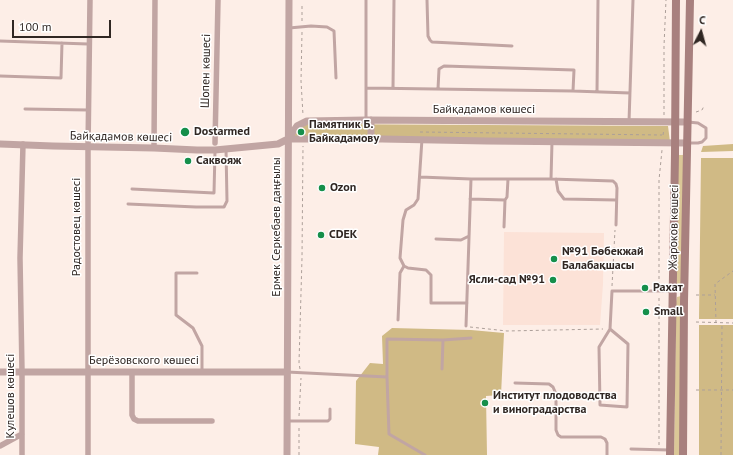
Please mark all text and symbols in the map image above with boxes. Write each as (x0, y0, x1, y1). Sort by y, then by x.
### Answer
scale bar (14, 12, 113, 38)
north arrow (681, 12, 721, 52)
text: С (698, 13, 706, 27)
text: 100 m (19, 19, 52, 34)
street label: Шопен көшесі (198, 34, 214, 108)
street label: Байқадамов көшесі (433, 103, 535, 117)
place label: Памятник Б. Байкадамову (309, 118, 379, 146)
place label: Dostarmed (194, 125, 250, 139)
marker: Dostarmed (179, 126, 191, 138)
marker: Памятник Б. Байкадамову (296, 127, 306, 137)
street label: Байқадамов көшесі (70, 129, 172, 145)
place label: Саквояж (196, 154, 241, 168)
marker: Саквояж (183, 156, 193, 166)
street label: Ермек Серкебаев даңғылы (270, 157, 284, 297)
street label: Радостовец көшесі (70, 178, 84, 276)
place label: Ozon (330, 181, 356, 195)
marker: Ozon (317, 183, 327, 193)
street label: Жароков көшесі (666, 184, 682, 270)
place label: CDEK (329, 228, 357, 242)
marker: CDEK (316, 230, 326, 240)
place label: №91 Бөбекжай Балабақшасы (562, 245, 643, 273)
marker: №91 Бөбекжай Балабақшасы (549, 254, 559, 264)
place label: Ясли-сад №91 (469, 273, 545, 287)
marker: Ясли-сад №91 (548, 275, 558, 285)
place label: Рахат (653, 281, 683, 295)
marker: Рахат (640, 283, 650, 293)
place label: Small (654, 305, 683, 319)
marker: Small (641, 307, 651, 317)
street label: Кулешов көшесі (4, 354, 18, 438)
street label: Берёзовского көшесі (89, 354, 199, 368)
place label: Институт плодоводства и виноградарства (493, 389, 617, 417)
marker: Институт плодоводства и виноградарства (480, 398, 490, 408)

